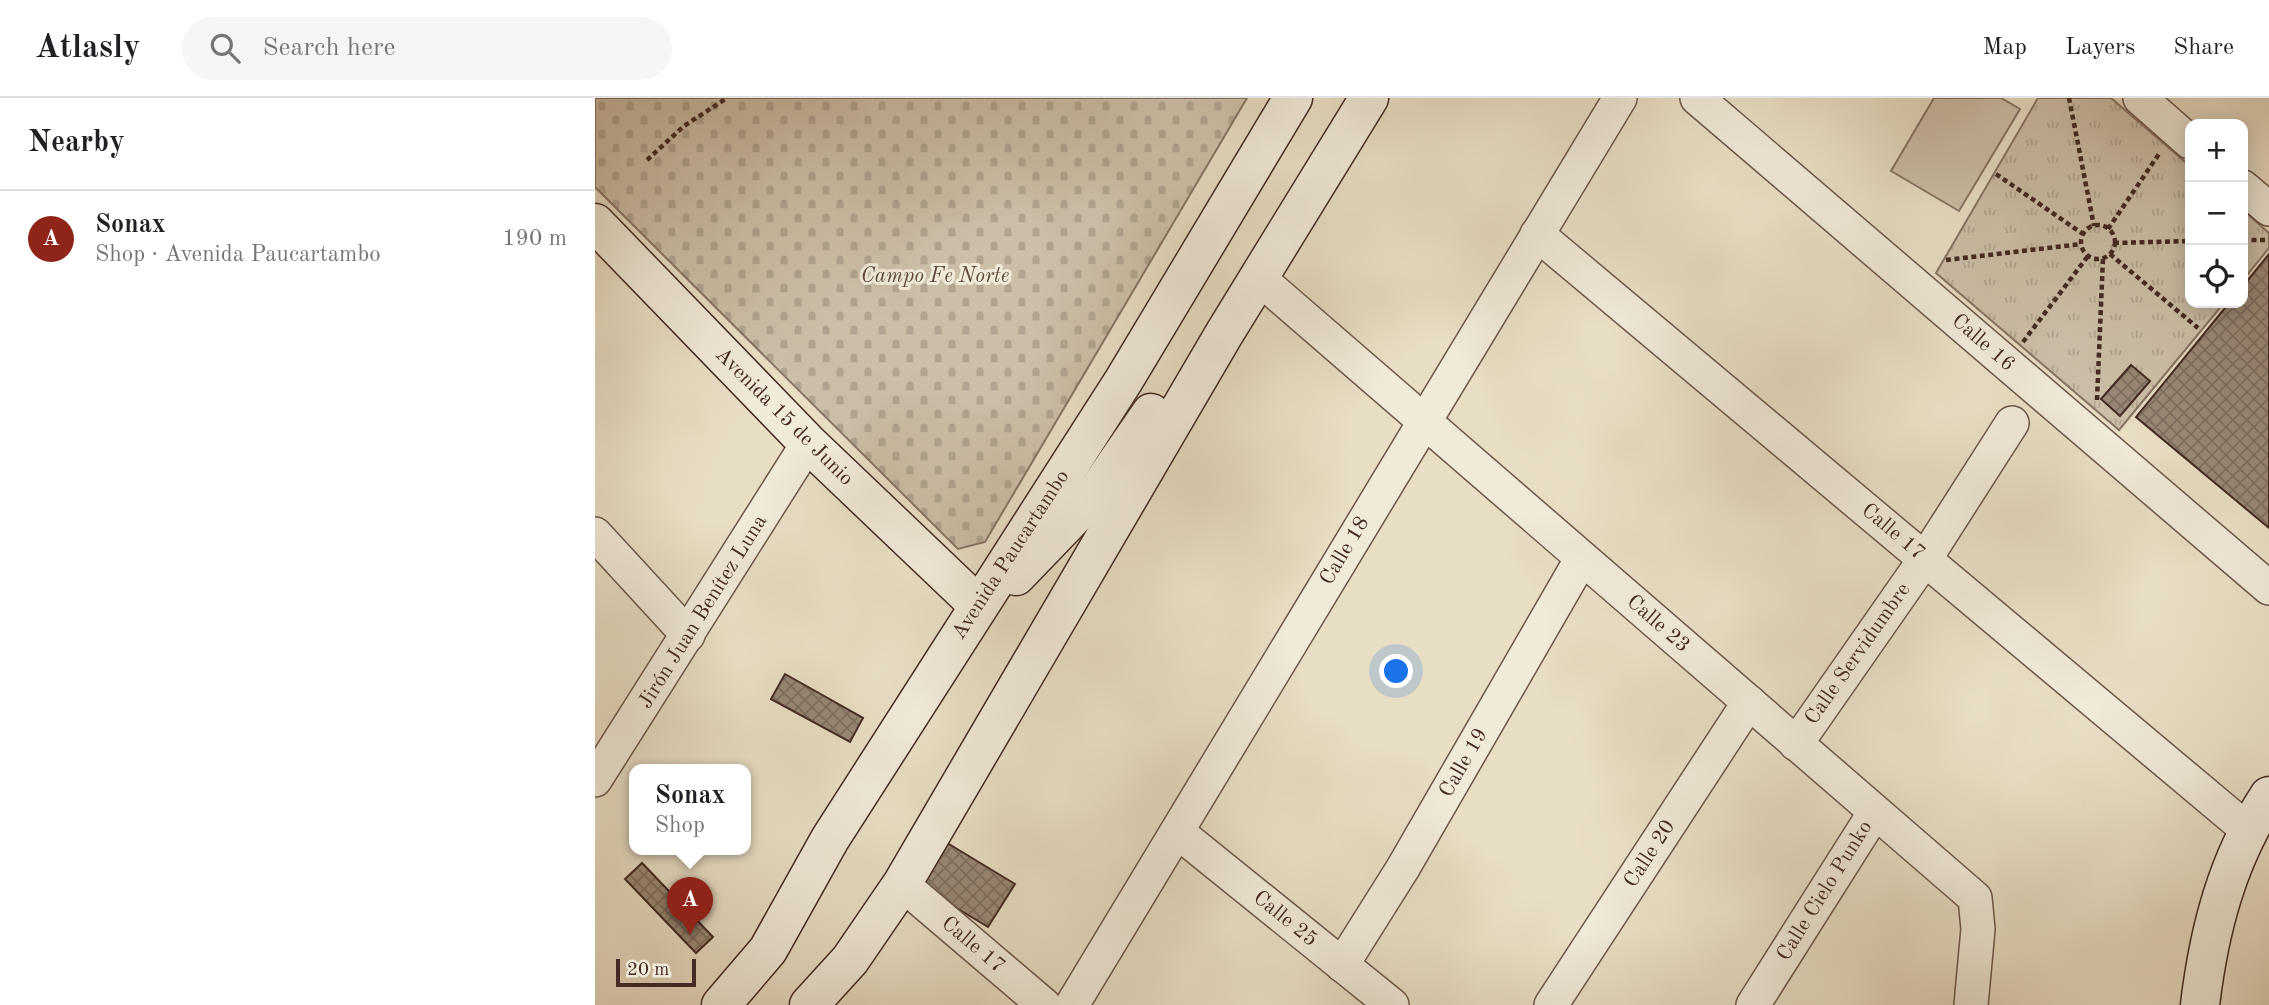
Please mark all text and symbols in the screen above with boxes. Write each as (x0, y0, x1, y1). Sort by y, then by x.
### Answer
search box (182, 17, 672, 80)
icon: search (206, 29, 244, 67)
text: Atlasly (35, 32, 140, 65)
text: Search here (262, 35, 396, 61)
text: Map (1983, 36, 2027, 60)
text: Layers (2065, 36, 2135, 60)
text: Share (2173, 36, 2234, 60)
map controls (2185, 119, 2248, 308)
button: + (2185, 119, 2248, 182)
text: Nearby (28, 128, 125, 158)
button: − (2185, 182, 2248, 245)
text: Sonax (95, 212, 165, 238)
text: A (42, 227, 60, 250)
text: 190 m (502, 227, 567, 250)
text: Shop · Avenida Paucartambo (95, 243, 381, 266)
button: locate (2185, 245, 2248, 308)
park label: Campo Fe Norte (861, 266, 1009, 287)
street label: Calle 16 (1948, 310, 2018, 376)
street label: Avenida 15 de Junio (711, 344, 857, 490)
street label: Avenida Paucartambo (948, 467, 1074, 643)
street label: Calle 17 (1857, 500, 1929, 564)
street label: Jirón Juan Benítez Luna (635, 512, 771, 712)
street label: Calle 18 (1317, 513, 1373, 589)
street label: Calle Servidumbre (1801, 579, 1915, 729)
street label: Calle 23 (1623, 591, 1693, 657)
your location (1379, 654, 1413, 688)
street label: Calle 19 (1436, 725, 1492, 801)
popup (629, 764, 751, 855)
text: Sonax (655, 783, 725, 809)
text: Shop (655, 814, 705, 837)
street label: Calle 20 (1621, 817, 1679, 891)
street label: Calle Cielo Punko (1773, 817, 1877, 965)
pin: A (667, 877, 713, 935)
street label: Calle 25 (1249, 887, 1321, 951)
street label: Calle 17 (937, 913, 1009, 977)
scale bar (616, 956, 697, 988)
text: 20 m (627, 961, 669, 980)

